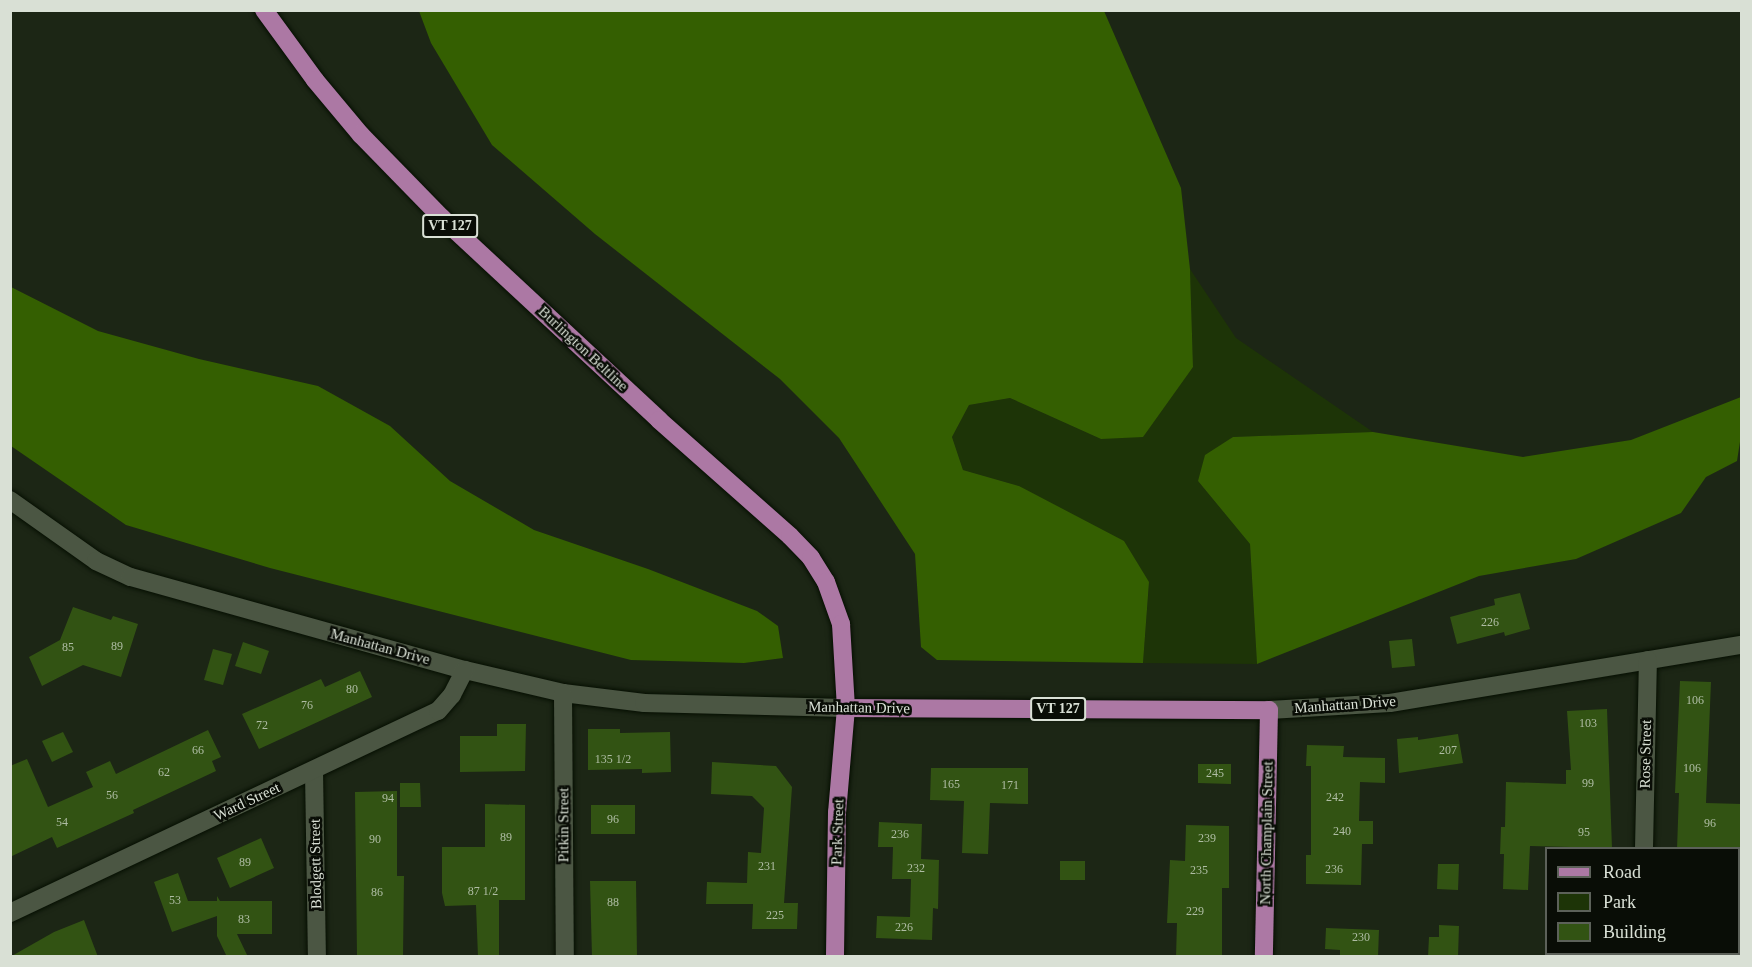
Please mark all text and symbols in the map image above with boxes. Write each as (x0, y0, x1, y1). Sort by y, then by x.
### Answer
road number: VT 127 (422, 215, 478, 237)
street label: Burlington Beltline (534, 303, 632, 395)
house number: 226 (1481, 616, 1499, 630)
street label: Manhattan Drive (328, 625, 432, 669)
house number: 89 (111, 640, 123, 654)
house number: 85 (62, 641, 74, 655)
house number: 80 (346, 683, 358, 697)
street label: Manhattan Drive (1293, 692, 1397, 718)
house number: 106 (1686, 694, 1704, 708)
street label: Manhattan Drive (808, 698, 910, 718)
road number: VT 127 (1030, 698, 1086, 720)
house number: 76 (301, 699, 313, 713)
house number: 103 (1579, 717, 1597, 731)
house number: 72 (256, 719, 268, 733)
street label: Rose Street (1636, 719, 1656, 789)
house number: 66 (192, 744, 204, 758)
house number: 207 (1439, 744, 1457, 758)
house number: 135 1/2 (595, 753, 631, 767)
street label: North Champlain Street (1257, 761, 1277, 905)
house number: 106 (1683, 762, 1701, 776)
house number: 62 (158, 766, 170, 780)
house number: 245 (1206, 767, 1224, 781)
house number: 99 (1582, 777, 1594, 791)
house number: 165 (942, 778, 960, 792)
street label: Ward Street (211, 779, 283, 825)
house number: 171 (1001, 779, 1019, 793)
street label: Pitkin Street (555, 788, 573, 862)
house number: 56 (106, 789, 118, 803)
house number: 242 (1326, 791, 1344, 805)
house number: 94 (382, 792, 394, 806)
street label: Park Street (828, 799, 848, 865)
house number: 96 (607, 813, 619, 827)
house number: 54 (56, 816, 68, 830)
house number: 96 (1704, 817, 1716, 831)
street label: Blodgett Street (306, 819, 326, 909)
house number: 240 (1333, 825, 1351, 839)
house number: 95 (1578, 826, 1590, 840)
house number: 236 (891, 828, 909, 842)
house number: 89 (500, 831, 512, 845)
house number: 239 (1198, 832, 1216, 846)
house number: 90 (369, 833, 381, 847)
legend (1545, 847, 1740, 955)
house number: 89 (239, 856, 251, 870)
house number: 231 (758, 860, 776, 874)
house number: 232 (907, 862, 925, 876)
text: Road (1603, 862, 1641, 882)
house number: 236 (1325, 863, 1343, 877)
house number: 235 (1190, 864, 1208, 878)
house number: 87 1/2 (468, 885, 498, 899)
house number: 86 (371, 886, 383, 900)
text: Park (1603, 892, 1636, 912)
house number: 53 (169, 894, 181, 908)
house number: 88 (607, 896, 619, 910)
house number: 229 (1186, 905, 1204, 919)
house number: 225 (766, 909, 784, 923)
house number: 83 (238, 913, 250, 927)
house number: 226 (895, 921, 913, 935)
text: Building (1603, 922, 1666, 942)
house number: 230 (1352, 931, 1370, 945)

